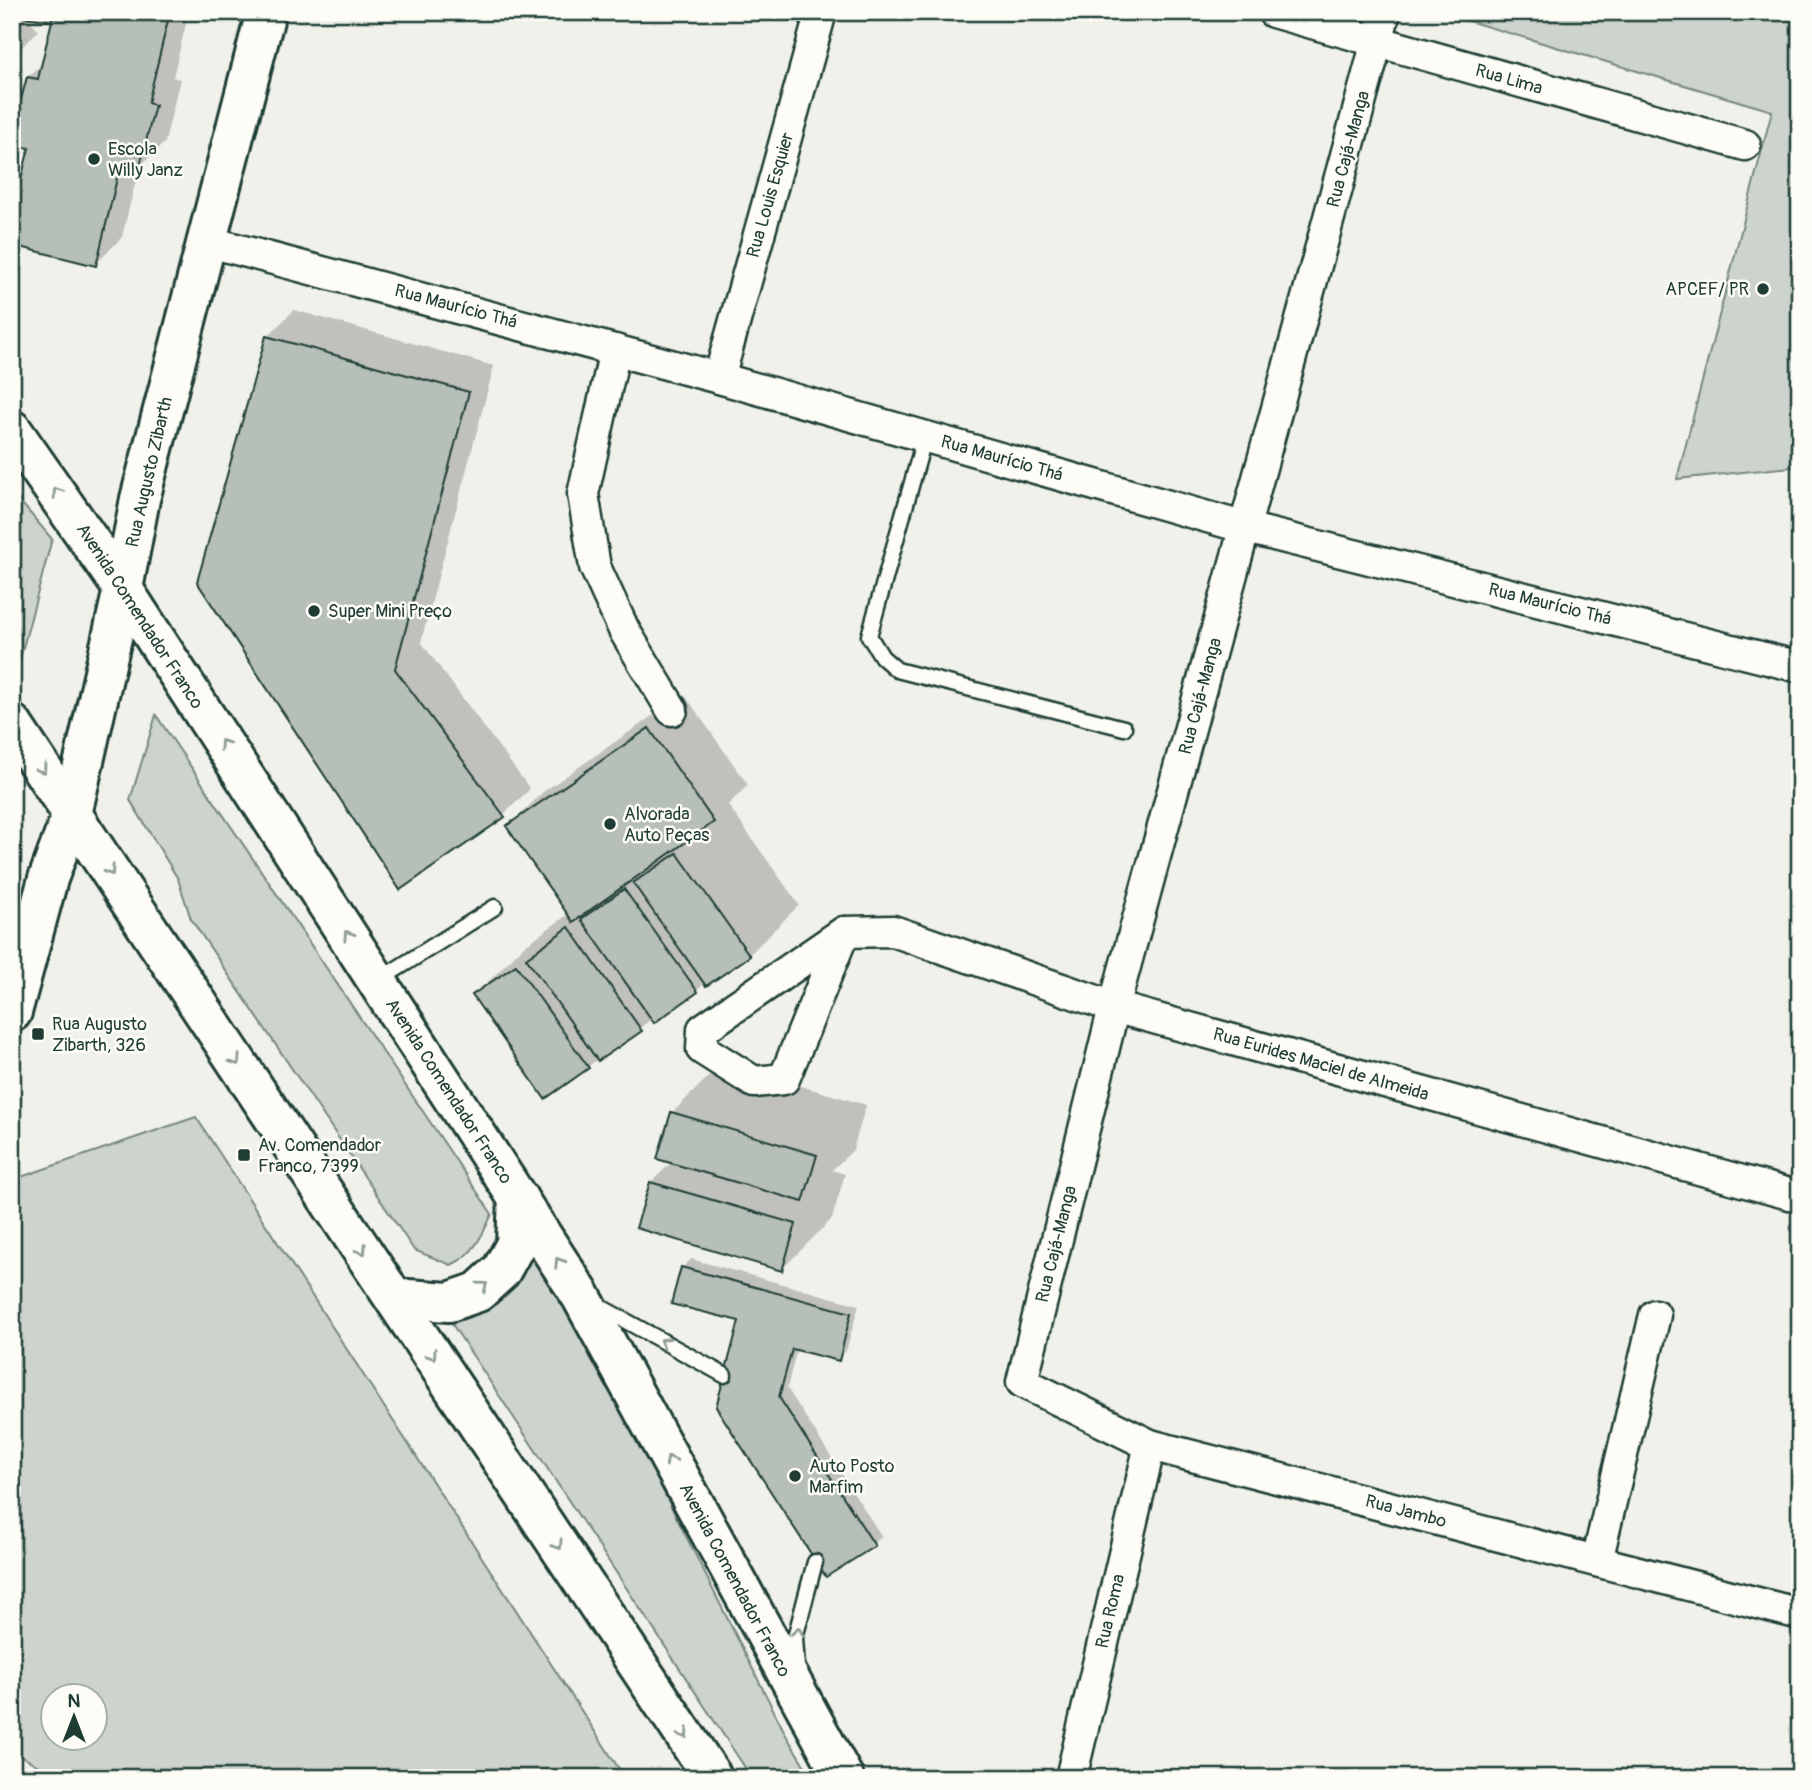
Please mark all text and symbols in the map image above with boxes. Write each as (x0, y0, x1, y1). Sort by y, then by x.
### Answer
street label: Rua Lima (1473, 59, 1545, 100)
street label: Rua Cajá-Manga (1322, 88, 1375, 210)
street label: Rua Louis Esquier (742, 129, 799, 260)
place label: Escola Willy Janz (108, 138, 183, 182)
marker: Escola Willy Janz (86, 151, 102, 167)
place label: APCEF/ PR (1665, 278, 1749, 301)
street label: Rua Maurício Thá (392, 279, 520, 334)
marker: APCEF/ PR (1755, 281, 1771, 297)
street label: Rua Augusto Zibarth (121, 395, 178, 550)
street label: Rua Maurício Thá (938, 430, 1066, 487)
one-way arrow (53, 487, 65, 500)
street label: Avenida Comendador Franco (71, 519, 208, 714)
street label: Rua Maurício Thá (1486, 578, 1614, 631)
place label: Super Mini Preço (328, 600, 452, 623)
marker: Super Mini Preço (306, 603, 322, 619)
street label: Rua Cajá-Manga (1174, 635, 1227, 757)
one-way arrow (219, 739, 232, 752)
one-way arrow (34, 761, 47, 774)
place label: Alvorada Auto Peças (624, 803, 709, 847)
marker: Alvorada Auto Peças (602, 816, 618, 832)
one-way arrow (102, 863, 114, 876)
one-way arrow (344, 930, 356, 943)
street label: Avenida Comendador Franco (380, 994, 517, 1189)
place label: Rua Augusto Zibarth, 326 (52, 1013, 147, 1057)
street label: Rua Eurides Maciel de Almeida (1210, 1023, 1431, 1106)
marker: Rua Augusto Zibarth, 326 (30, 1026, 46, 1042)
one-way arrow (228, 1053, 241, 1066)
place label: Av. Comendador Franco, 7399 (258, 1134, 382, 1178)
marker: Av. Comendador Franco, 7399 (236, 1147, 252, 1163)
street label: Rua Cajá-Manga (1031, 1183, 1082, 1305)
one-way arrow (354, 1242, 366, 1255)
one-way arrow (555, 1256, 568, 1269)
one-way arrow (475, 1282, 487, 1294)
one-way arrow (659, 1337, 672, 1350)
one-way arrow (424, 1347, 436, 1360)
one-way arrow (665, 1455, 678, 1468)
place label: Auto Posto Marfim (809, 1455, 895, 1499)
marker: Auto Posto Marfim (787, 1468, 803, 1484)
street label: Avenida Comendador Franco (674, 1479, 796, 1681)
street label: Rua Jambo (1363, 1490, 1449, 1533)
one-way arrow (550, 1537, 563, 1550)
street label: Rua Roma (1091, 1572, 1130, 1651)
one-way arrow (790, 1626, 805, 1638)
north arrow (38, 1682, 108, 1752)
text: N (68, 1689, 81, 1713)
one-way arrow (676, 1726, 688, 1739)

